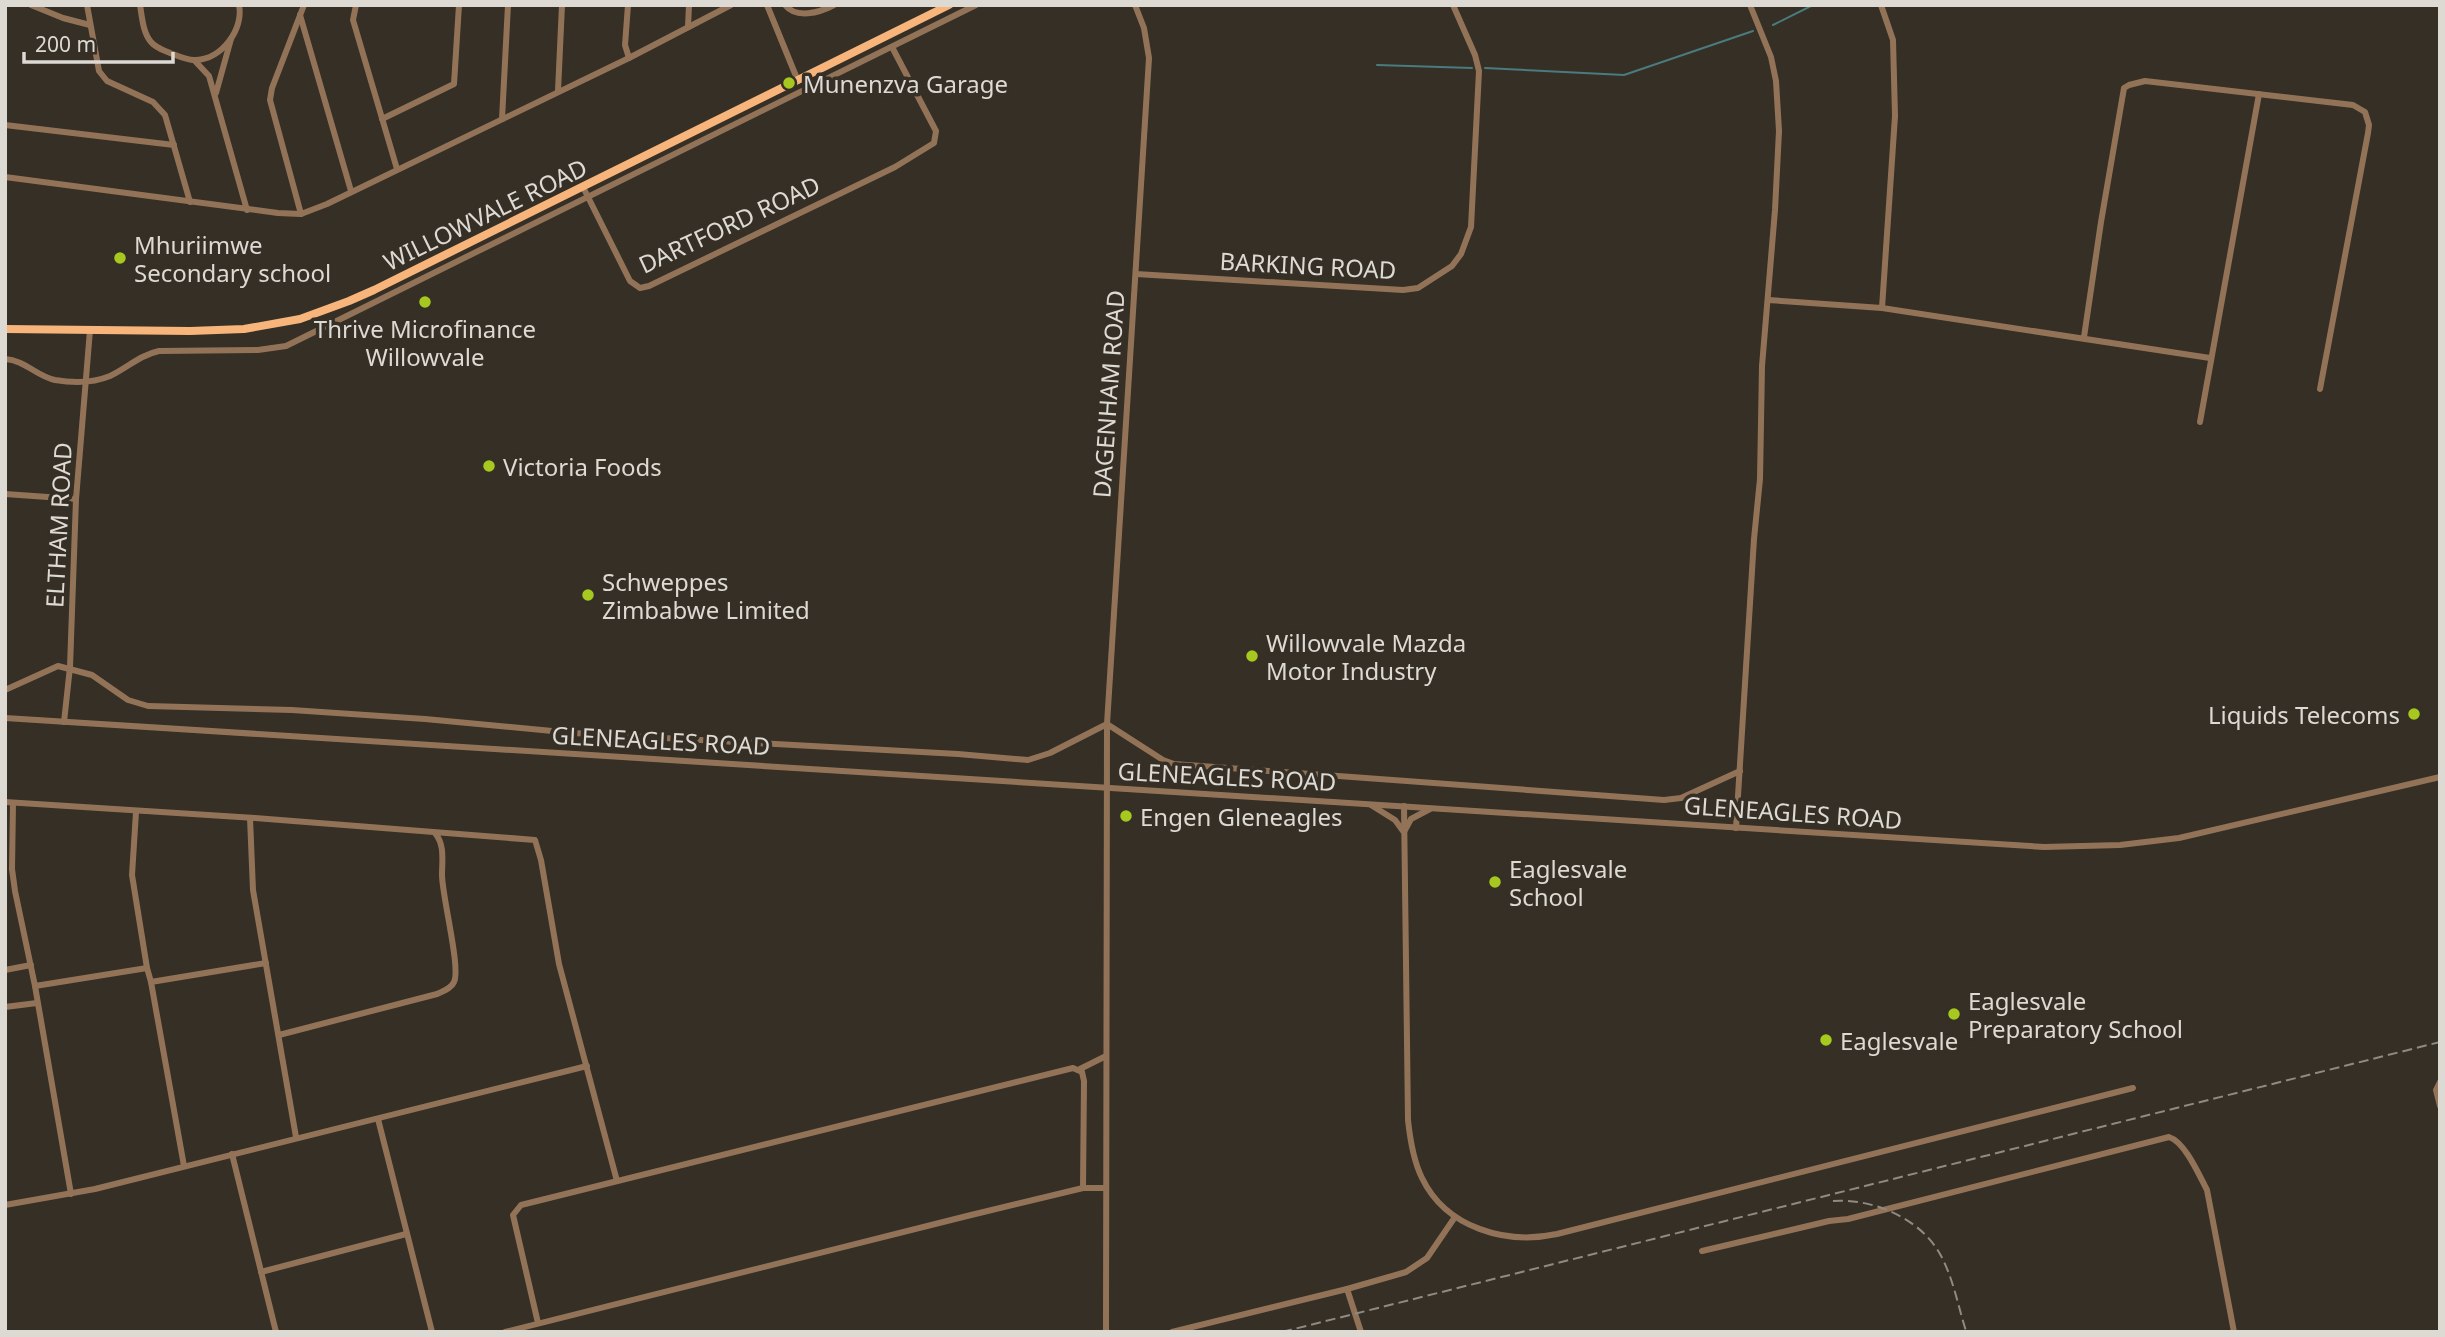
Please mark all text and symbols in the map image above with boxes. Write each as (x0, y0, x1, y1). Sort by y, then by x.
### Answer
scale bar (24, 21, 173, 65)
text: 200 m (35, 30, 96, 58)
place label: Munenzva Garage (803, 67, 1008, 100)
marker: Munenzva Garage (781, 75, 797, 91)
street label: WILLOWVALE ROAD (378, 150, 592, 278)
street label: DARTFORD ROAD (633, 168, 825, 280)
place label: Mhuriimwe Secondary school (134, 228, 331, 289)
street label: BARKING ROAD (1219, 244, 1397, 286)
marker: Mhuriimwe Secondary school (112, 250, 128, 266)
street label: DAGENHAM ROAD (1084, 289, 1132, 499)
marker: Thrive Microfinance Willowvale (417, 294, 433, 310)
place label: Thrive Microfinance Willowvale (314, 312, 536, 373)
street label: ELTHAM ROAD (37, 441, 79, 609)
place label: Victoria Foods (503, 450, 662, 483)
marker: Victoria Foods (481, 458, 497, 474)
place label: Schweppes Zimbabwe Limited (602, 565, 810, 626)
marker: Schweppes Zimbabwe Limited (580, 587, 596, 603)
place label: Willowvale Mazda Motor Industry (1266, 626, 1466, 687)
marker: Willowvale Mazda Motor Industry (1244, 648, 1260, 664)
place label: Liquids Telecoms (2208, 698, 2400, 731)
marker: Liquids Telecoms (2406, 706, 2422, 722)
street label: GLENEAGLES ROAD (551, 718, 771, 762)
street label: GLENEAGLES ROAD (1117, 754, 1337, 798)
street label: GLENEAGLES ROAD (1683, 788, 1903, 836)
place label: Engen Gleneagles (1140, 800, 1343, 833)
marker: Engen Gleneagles (1118, 808, 1134, 824)
place label: Eaglesvale School (1509, 852, 1627, 913)
marker: Eaglesvale School (1487, 874, 1503, 890)
place label: Eaglesvale Preparatory School (1968, 984, 2183, 1045)
marker: Eaglesvale Preparatory School (1946, 1006, 1962, 1022)
place label: Eaglesvale (1840, 1024, 1958, 1057)
marker: Eaglesvale (1818, 1032, 1834, 1048)

